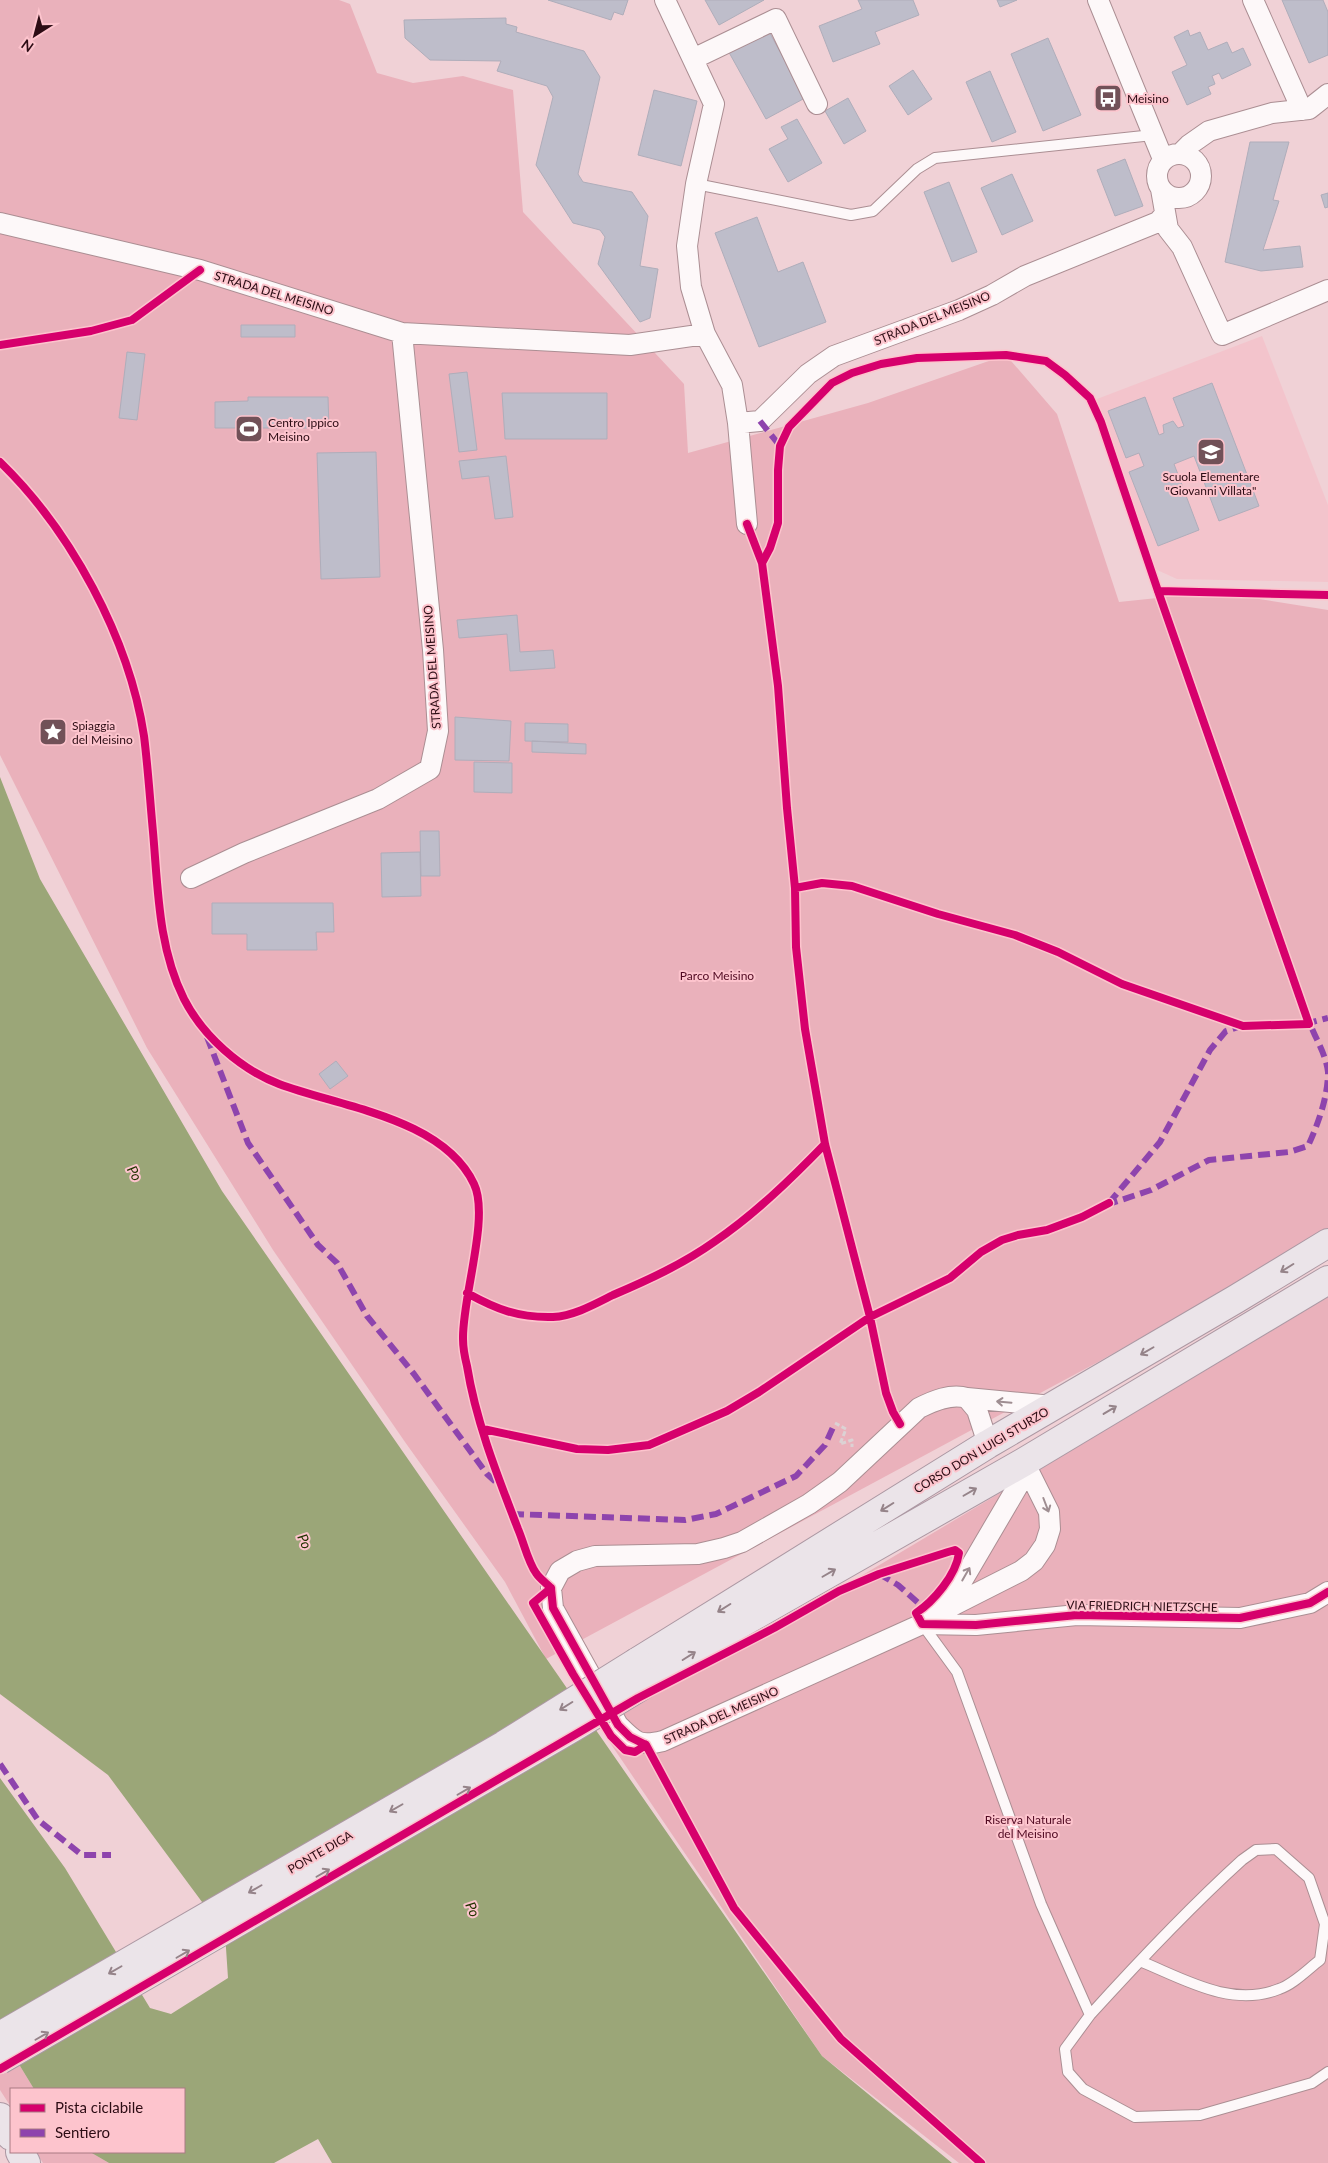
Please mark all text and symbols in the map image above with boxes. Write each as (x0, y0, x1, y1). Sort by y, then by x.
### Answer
north arrow (10, 10, 60, 60)
text: N (18, 36, 36, 56)
bus stop icon: Meisino (1093, 83, 1123, 113)
place label: Meisino (1127, 91, 1169, 106)
street label: STRADA DEL MEISINO (213, 268, 336, 318)
street label: STRADA DEL MEISINO (872, 288, 993, 348)
sports icon: Centro Ippico Meisino (234, 414, 264, 444)
place label: Centro Ippico Meisino (268, 415, 339, 444)
school or university icon: Scuola Elementare "Giovanni Villata" (1196, 437, 1226, 467)
place label: Scuola Elementare "Giovanni Villata" (1162, 469, 1260, 498)
street label: STRADA DEL MEISINO (420, 604, 444, 729)
place icon: Spiaggia del Meisino (38, 717, 68, 747)
place label: Spiaggia del Meisino (72, 718, 133, 747)
park label: Parco Meisino (680, 968, 754, 983)
water label: Po (124, 1162, 146, 1184)
one-way arrow (1280, 1264, 1294, 1274)
one-way arrow (1140, 1347, 1154, 1357)
one-way arrow (996, 1397, 1012, 1406)
street label: CORSO DON LUIGI STURZO (911, 1403, 1052, 1496)
one-way arrow (1103, 1405, 1117, 1415)
one-way arrow (963, 1487, 977, 1497)
one-way arrow (1042, 1497, 1051, 1512)
one-way arrow (881, 1502, 895, 1512)
water label: Po (294, 1531, 316, 1551)
one-way arrow (962, 1567, 972, 1581)
one-way arrow (822, 1568, 836, 1578)
street label: VIA FRIEDRICH NIETZSCHE (1066, 1597, 1218, 1615)
one-way arrow (717, 1603, 731, 1613)
one-way arrow (682, 1650, 696, 1660)
street label: STRADA DEL MEISINO (661, 1683, 781, 1747)
one-way arrow (559, 1702, 573, 1712)
one-way arrow (456, 1786, 470, 1796)
one-way arrow (390, 1803, 404, 1813)
park label: Riserva Naturale del Meisino (985, 1812, 1071, 1841)
street label: PONTE DIGA (285, 1827, 356, 1877)
one-way arrow (316, 1867, 330, 1877)
one-way arrow (249, 1884, 263, 1894)
water label: Po (462, 1899, 484, 1919)
one-way arrow (175, 1949, 189, 1959)
one-way arrow (107, 1965, 122, 1975)
one-way arrow (35, 2030, 49, 2040)
legend (10, 2088, 185, 2153)
text: Pista ciclabile (55, 2098, 143, 2116)
text: Sentiero (55, 2123, 110, 2141)

